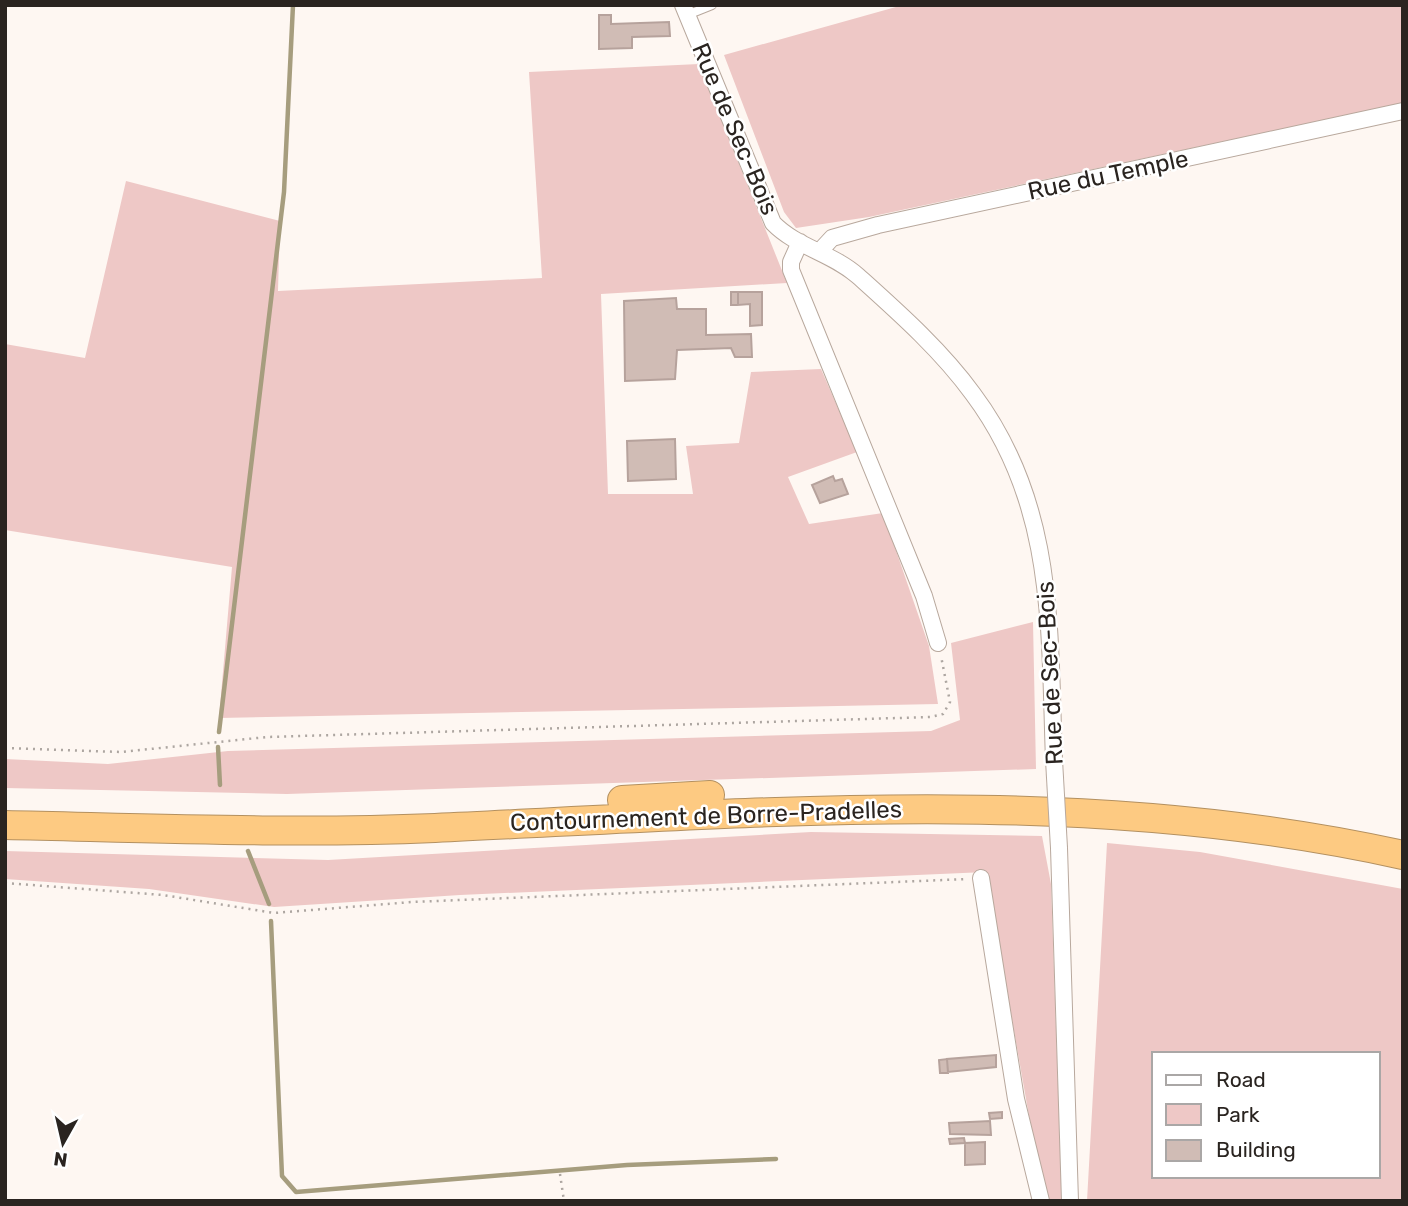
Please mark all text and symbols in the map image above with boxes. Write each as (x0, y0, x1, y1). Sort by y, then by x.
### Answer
street label: Rue de Sec-Bois (686, 39, 784, 219)
street label: Rue du Temple (1025, 144, 1191, 206)
street label: Rue de Sec-Bois (1031, 580, 1069, 766)
street label: Contournement de Borre-Pradelles (510, 795, 902, 837)
legend (1152, 1052, 1380, 1178)
text: Road (1216, 1067, 1266, 1092)
text: Park (1216, 1102, 1260, 1127)
north arrow (28, 1108, 98, 1178)
text: Building (1216, 1137, 1296, 1162)
text: N (52, 1147, 69, 1172)

